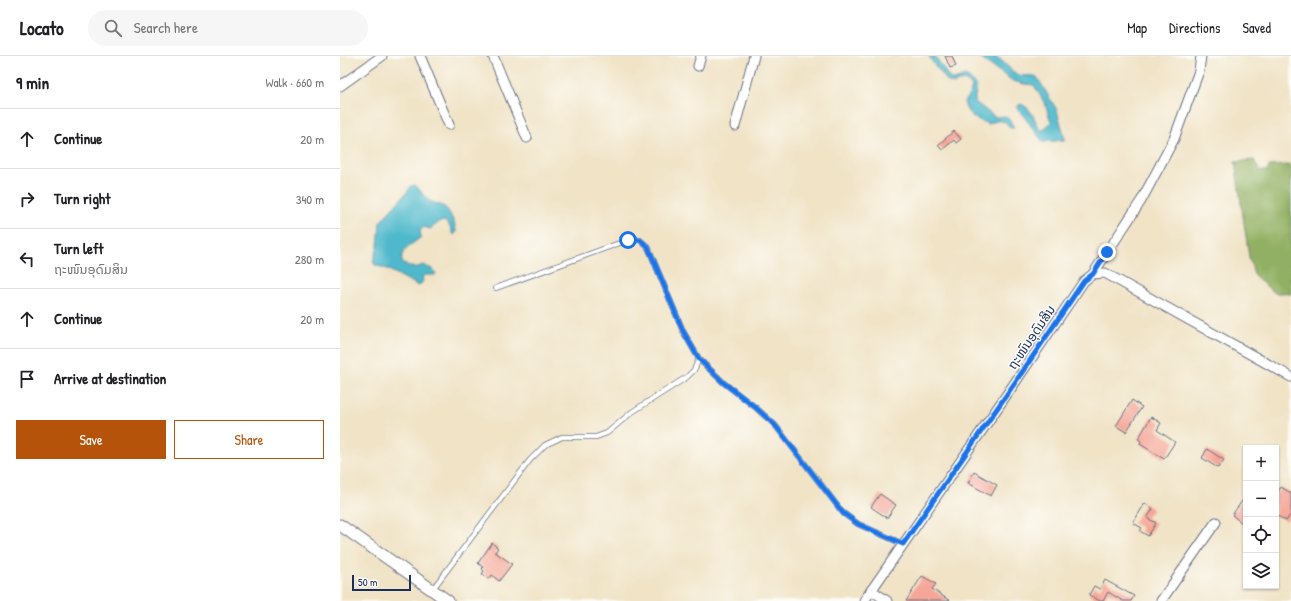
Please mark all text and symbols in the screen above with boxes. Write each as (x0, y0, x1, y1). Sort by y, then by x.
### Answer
search box (88, 10, 368, 46)
text: Locato (20, 15, 64, 41)
icon: search (102, 17, 124, 39)
text: Search here (134, 17, 198, 38)
text: Map (1127, 18, 1147, 37)
text: Directions (1169, 18, 1220, 37)
text: Saved (1242, 18, 1271, 37)
text: 9 min (16, 71, 49, 94)
text: Walk · 660 m (265, 73, 324, 91)
icon: ahead (16, 128, 38, 150)
text: Continue (54, 128, 102, 149)
text: 20 m (300, 130, 324, 148)
icon: right (16, 188, 38, 210)
text: Turn right (54, 188, 110, 209)
text: 340 m (296, 190, 324, 208)
route start (619, 231, 637, 249)
text: Turn left (54, 238, 104, 259)
route end (1098, 243, 1116, 261)
icon: left (16, 248, 38, 270)
text: 280 m (295, 250, 324, 268)
text: ຖະໜົນອຸດົມສິນ (54, 260, 128, 278)
street label: ຖະໜົນອຸດົມສິນ (1003, 301, 1059, 373)
icon: ahead (16, 308, 38, 330)
text: Continue (54, 308, 102, 329)
text: 20 m (300, 310, 324, 328)
icon: arrive (16, 368, 38, 390)
text: Arrive at destination (54, 368, 166, 389)
button: Save (16, 420, 166, 459)
button: Share (174, 420, 324, 459)
map controls (1243, 445, 1279, 589)
button: + (1243, 445, 1279, 481)
button: − (1243, 481, 1279, 517)
button: locate (1243, 517, 1279, 553)
button: layers (1243, 553, 1279, 589)
scale bar (352, 573, 411, 592)
text: 50 m (358, 575, 378, 589)

